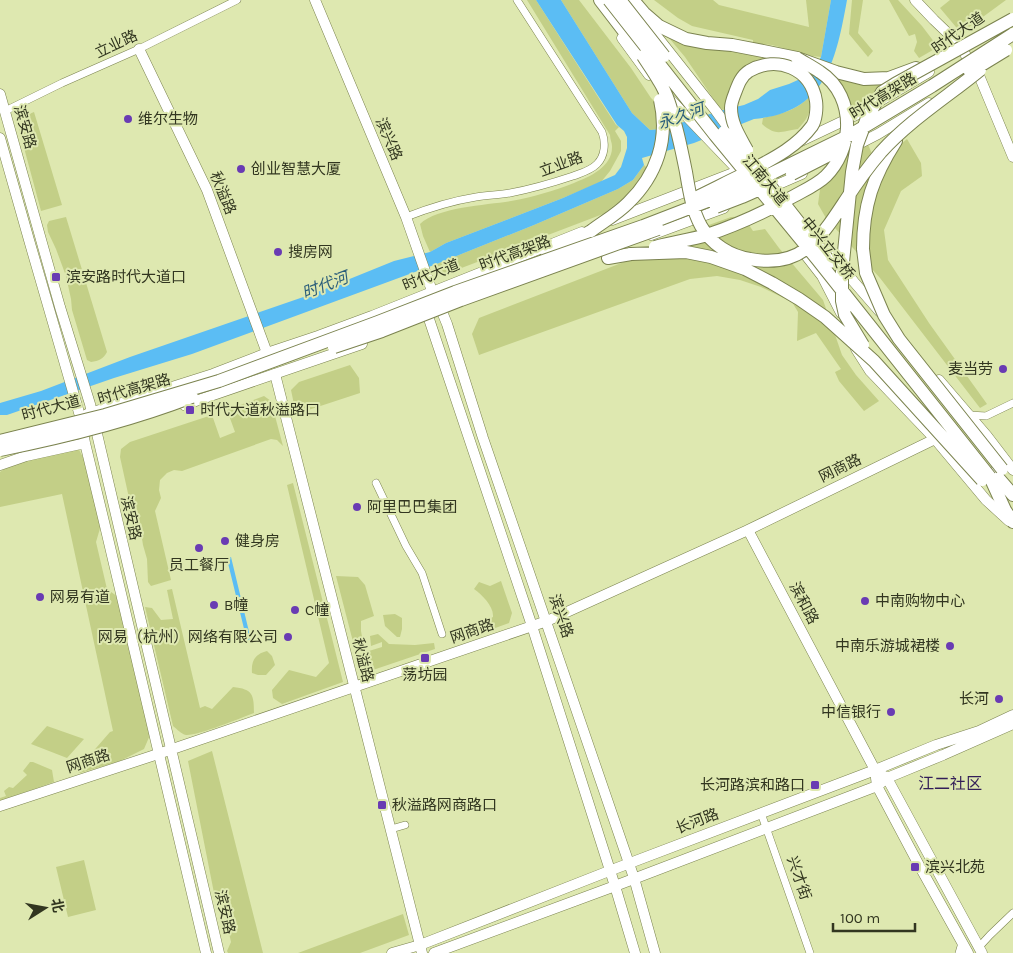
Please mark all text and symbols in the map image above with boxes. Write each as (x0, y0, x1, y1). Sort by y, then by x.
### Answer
street label: 时代大道 (928, 8, 988, 58)
street label: 立业路 (92, 26, 140, 62)
street label: 时代高架路 (846, 69, 920, 123)
water label: 永久河 (655, 98, 710, 133)
street label: 滨安路 (10, 103, 40, 151)
place label: 维尔生物 (138, 110, 198, 128)
marker: 维尔生物 (122, 113, 134, 125)
street label: 滨兴路 (372, 115, 406, 163)
street label: 立业路 (537, 148, 585, 180)
street label: 江南大道 (739, 151, 791, 209)
place label: 创业智慧大厦 (251, 160, 341, 178)
marker: 创业智慧大厦 (235, 163, 247, 175)
street label: 秋溢路 (206, 169, 240, 217)
street label: 中兴立交桥 (797, 213, 859, 283)
street label: 时代高架路 (477, 232, 553, 274)
place label: 搜房网 (288, 243, 333, 261)
marker: 搜房网 (272, 246, 284, 258)
street label: 时代大道 (400, 255, 462, 295)
water label: 时代河 (299, 266, 354, 302)
place label: 滨安路时代大道口 (66, 268, 186, 286)
marker: 滨安路时代大道口 (50, 271, 62, 283)
place label: 麦当劳 (948, 360, 993, 378)
marker: 麦当劳 (997, 363, 1009, 375)
street label: 时代高架路 (95, 370, 173, 408)
street label: 时代大道 (20, 392, 82, 424)
place label: 时代大道秋溢路口 (200, 401, 320, 419)
marker: 时代大道秋溢路口 (184, 404, 196, 416)
street label: 网商路 (816, 450, 864, 486)
street label: 滨安路 (117, 494, 145, 542)
place label: 阿里巴巴集团 (367, 498, 457, 516)
marker: 阿里巴巴集团 (351, 501, 363, 513)
place label: 健身房 (235, 532, 280, 550)
marker: 健身房 (219, 535, 231, 547)
marker: 员工餐厅 (193, 542, 205, 554)
place label: 员工餐厅 (169, 556, 229, 574)
street label: 滨和路 (785, 579, 823, 627)
place label: 网易有道 (50, 588, 110, 606)
marker: 网易有道 (34, 591, 46, 603)
street label: 滨兴路 (545, 592, 577, 640)
place label: 中南购物中心 (875, 592, 965, 610)
marker: 中南购物中心 (859, 595, 871, 607)
place label: B幢 (224, 596, 248, 614)
marker: B幢 (208, 599, 220, 611)
place label: C幢 (305, 601, 329, 619)
marker: C幢 (289, 604, 301, 616)
street label: 网商路 (448, 615, 496, 647)
place label: 网易（杭州）网络有限公司 (98, 628, 278, 646)
marker: 网易（杭州）网络有限公司 (282, 631, 294, 643)
street label: 秋溢路 (349, 636, 377, 684)
place label: 中南乐游城裙楼 (835, 637, 940, 655)
marker: 中南乐游城裙楼 (944, 640, 956, 652)
marker: 荡坊园 (419, 652, 431, 664)
place label: 荡坊园 (402, 666, 448, 684)
place label: 长河 (959, 690, 989, 708)
marker: 长河 (993, 693, 1005, 705)
place label: 中信银行 (821, 703, 881, 721)
marker: 中信银行 (885, 706, 897, 718)
street label: 网商路 (64, 745, 112, 777)
district label: 江二社区 (918, 774, 982, 793)
place label: 长河路滨和路口 (700, 776, 805, 794)
marker: 长河路滨和路口 (809, 779, 821, 791)
place label: 秋溢路网商路口 (392, 796, 497, 814)
marker: 秋溢路网商路口 (376, 799, 388, 811)
street label: 长河路 (673, 805, 721, 837)
street label: 兴才街 (783, 854, 815, 902)
place label: 滨兴北苑 (925, 858, 985, 876)
marker: 滨兴北苑 (909, 861, 921, 873)
north arrow (20, 883, 70, 933)
street label: 滨安路 (211, 888, 239, 936)
text: 北 (48, 897, 67, 914)
scale bar (833, 900, 916, 932)
text: 100 m (840, 909, 880, 927)

